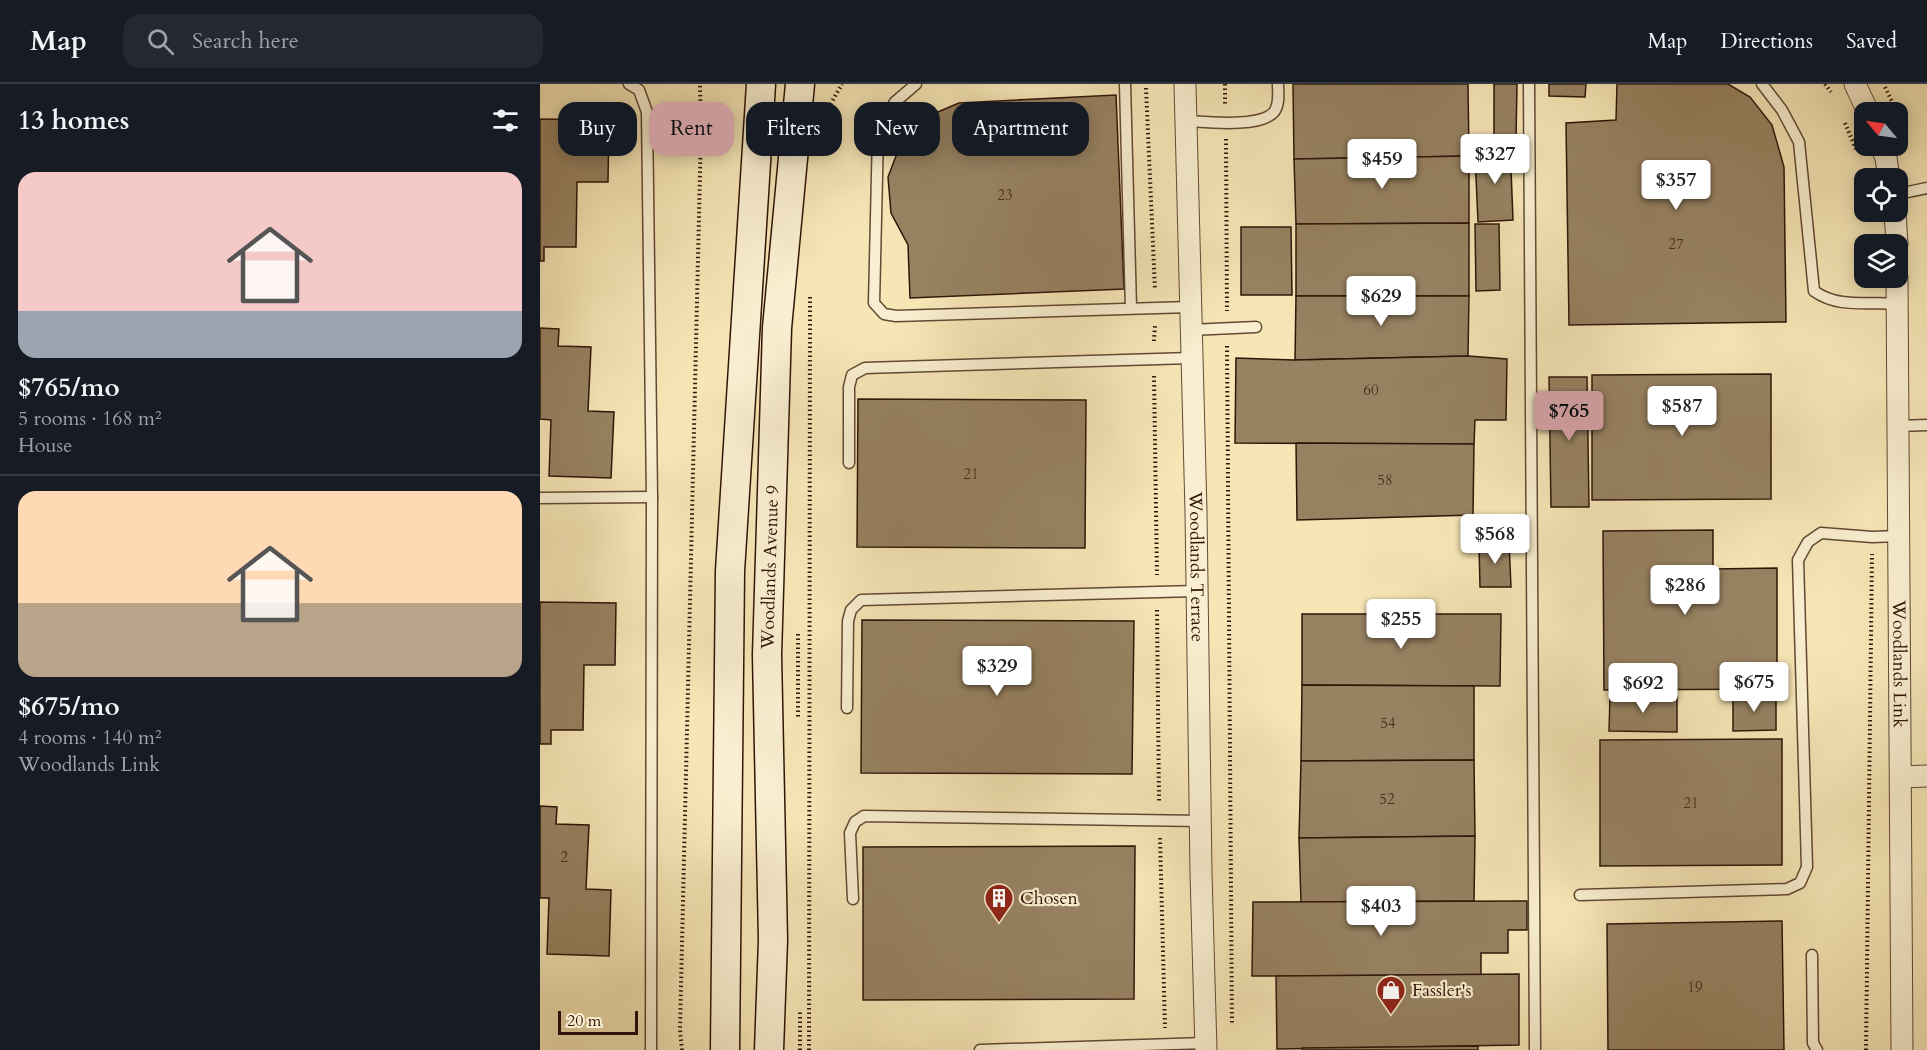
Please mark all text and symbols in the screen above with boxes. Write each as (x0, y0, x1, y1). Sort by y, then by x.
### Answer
search box (123, 14, 543, 68)
text: Map (30, 22, 87, 60)
icon: search (144, 25, 177, 58)
text: Search here (192, 26, 299, 56)
text: Map (1647, 27, 1687, 56)
text: Directions (1720, 27, 1813, 56)
text: Saved (1846, 27, 1897, 56)
chip: Buy (558, 102, 637, 156)
chip: Rent (649, 102, 734, 156)
chip: Filters (746, 102, 842, 156)
chip: New (854, 102, 940, 156)
chip: Apartment (952, 102, 1089, 156)
north arrow (1854, 102, 1908, 156)
map controls (1854, 102, 1908, 288)
text: 13 homes (18, 103, 129, 138)
icon: filters (489, 104, 522, 137)
pin: $327 (1459, 134, 1531, 185)
pin: $459 (1346, 139, 1418, 190)
text: $327 (1475, 140, 1515, 167)
text: $459 (1362, 145, 1402, 172)
pin: $357 (1640, 160, 1712, 211)
text: $357 (1656, 166, 1696, 193)
button: locate (1854, 168, 1908, 222)
house number: 23 (997, 185, 1013, 205)
icon: home (216, 211, 324, 319)
house number: 27 (1668, 234, 1684, 254)
button: layers (1854, 234, 1908, 288)
pin: $629 (1345, 276, 1417, 327)
text: $629 (1361, 282, 1401, 309)
text: $765/mo (18, 370, 120, 405)
house number: 60 (1363, 380, 1379, 400)
pin: $587 (1646, 386, 1718, 437)
pin: $765 (1533, 391, 1605, 442)
text: $587 (1662, 392, 1702, 419)
text: $765 (1549, 397, 1589, 424)
text: 5 rooms · 168 m² (18, 405, 162, 432)
text: House (18, 432, 72, 459)
house number: 21 (963, 464, 979, 484)
house number: 58 (1377, 470, 1393, 490)
street label: Woodlands Avenue 9 (755, 485, 785, 651)
street label: Woodlands Terrace (1183, 490, 1210, 642)
pin: $568 (1459, 514, 1531, 565)
text: $568 (1475, 520, 1515, 547)
icon: home (216, 530, 324, 638)
pin: $286 (1649, 565, 1721, 616)
text: $286 (1665, 571, 1705, 598)
pin: $255 (1365, 599, 1437, 650)
street label: Woodlands Link (1887, 599, 1912, 728)
text: $255 (1381, 605, 1421, 632)
pin: $329 (961, 646, 1033, 697)
text: $329 (977, 652, 1017, 679)
pin: $675 (1718, 662, 1790, 713)
pin: $692 (1607, 663, 1679, 714)
text: $675 (1734, 668, 1774, 695)
text: $692 (1623, 669, 1663, 696)
text: $675/mo (18, 689, 120, 724)
house number: 54 (1380, 713, 1396, 733)
text: 4 rooms · 140 m² (18, 724, 162, 751)
text: Woodlands Link (18, 751, 160, 778)
house number: 52 (1379, 789, 1395, 809)
house number: 21 (1683, 793, 1699, 813)
house number: 2 (560, 847, 568, 867)
building icon: Chosen (983, 882, 1015, 924)
place label: Chosen (1020, 886, 1079, 911)
pin: $403 (1345, 886, 1417, 937)
text: $403 (1361, 892, 1401, 919)
shop icon: Fassler's (1375, 974, 1407, 1016)
house number: 19 (1687, 977, 1703, 997)
place label: Fassler's (1412, 978, 1472, 1003)
scale bar (558, 1008, 638, 1036)
text: 20 m (567, 1010, 601, 1032)

